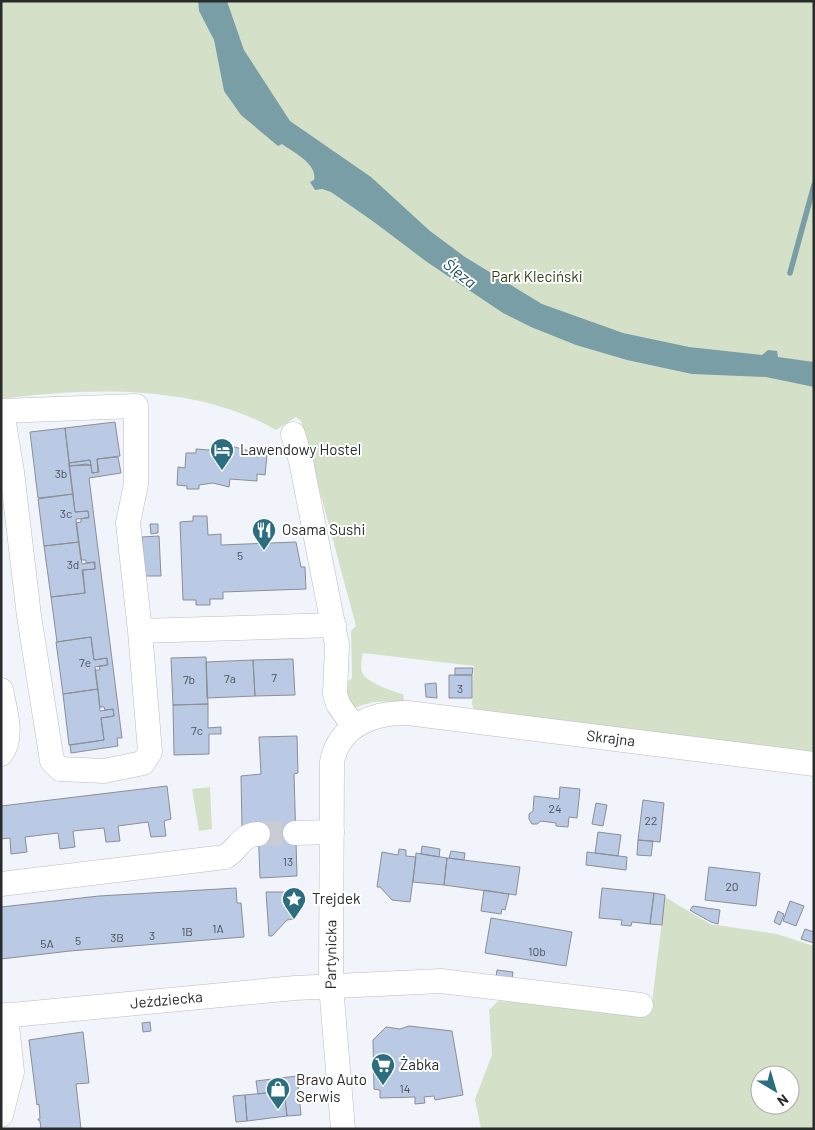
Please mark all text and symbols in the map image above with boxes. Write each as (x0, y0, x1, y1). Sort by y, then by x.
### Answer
water label: Ślęza (440, 254, 480, 291)
park label: Park Kleciński (491, 267, 583, 285)
hotel icon: Lawendowy Hostel (209, 437, 235, 471)
place label: Lawendowy Hostel (240, 440, 361, 458)
house number: 3b (55, 466, 67, 480)
house number: 3c (60, 506, 72, 520)
restaurant icon: Osama Sushi (251, 517, 277, 551)
place label: Osama Sushi (282, 520, 365, 538)
house number: 5 (237, 548, 243, 562)
house number: 3d (67, 557, 79, 571)
house number: 7e (79, 655, 91, 669)
house number: 7 (271, 670, 277, 684)
house number: 7a (224, 671, 236, 685)
house number: 7b (183, 672, 195, 686)
house number: 3 (457, 681, 463, 695)
house number: 7c (191, 723, 203, 737)
street label: Skrajna (586, 726, 636, 749)
house number: 24 (548, 801, 562, 815)
house number: 22 (645, 813, 657, 827)
house number: 13 (283, 854, 293, 868)
house number: 20 (725, 879, 739, 893)
place icon: Trejdek (281, 886, 307, 920)
place label: Trejdek (312, 889, 361, 907)
street label: Partynicka (321, 920, 339, 989)
house number: 1A (212, 921, 224, 935)
house number: 1B (181, 924, 193, 938)
house number: 3 (149, 928, 155, 942)
house number: 3B (110, 930, 124, 944)
house number: 5 (75, 933, 81, 947)
house number: 5A (40, 936, 54, 950)
house number: 10b (528, 944, 546, 958)
street label: Jeździecka (129, 987, 203, 1012)
supermarket icon: Żabka (370, 1052, 396, 1086)
place label: Żabka (400, 1055, 439, 1073)
north arrow (750, 1065, 800, 1115)
place label: Bravo Auto Serwis (296, 1070, 367, 1105)
shop icon: Bravo Auto Serwis (265, 1076, 291, 1110)
house number: 14 (400, 1081, 410, 1095)
text: N (774, 1091, 792, 1110)

